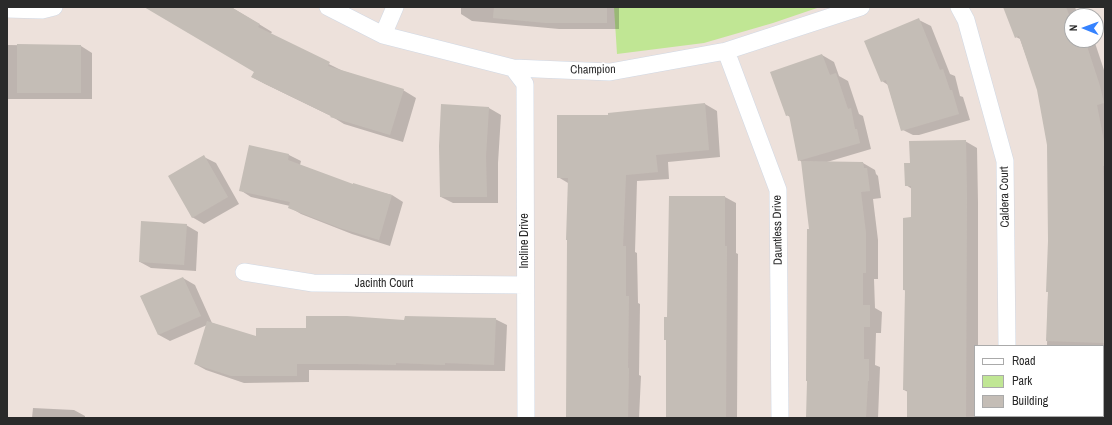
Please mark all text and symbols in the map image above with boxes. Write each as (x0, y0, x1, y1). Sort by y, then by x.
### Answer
north arrow (1064, 8, 1104, 48)
text: N (1066, 24, 1080, 31)
street label: Champion (570, 62, 616, 78)
street label: Caldera Court (997, 166, 1013, 228)
street label: Dauntless Drive (770, 195, 786, 265)
street label: Incline Drive (518, 213, 532, 269)
street label: Jacinth Court (355, 277, 413, 291)
legend (974, 345, 1104, 417)
text: Road (1012, 353, 1036, 369)
text: Park (1012, 373, 1032, 389)
text: Building (1012, 393, 1048, 409)

